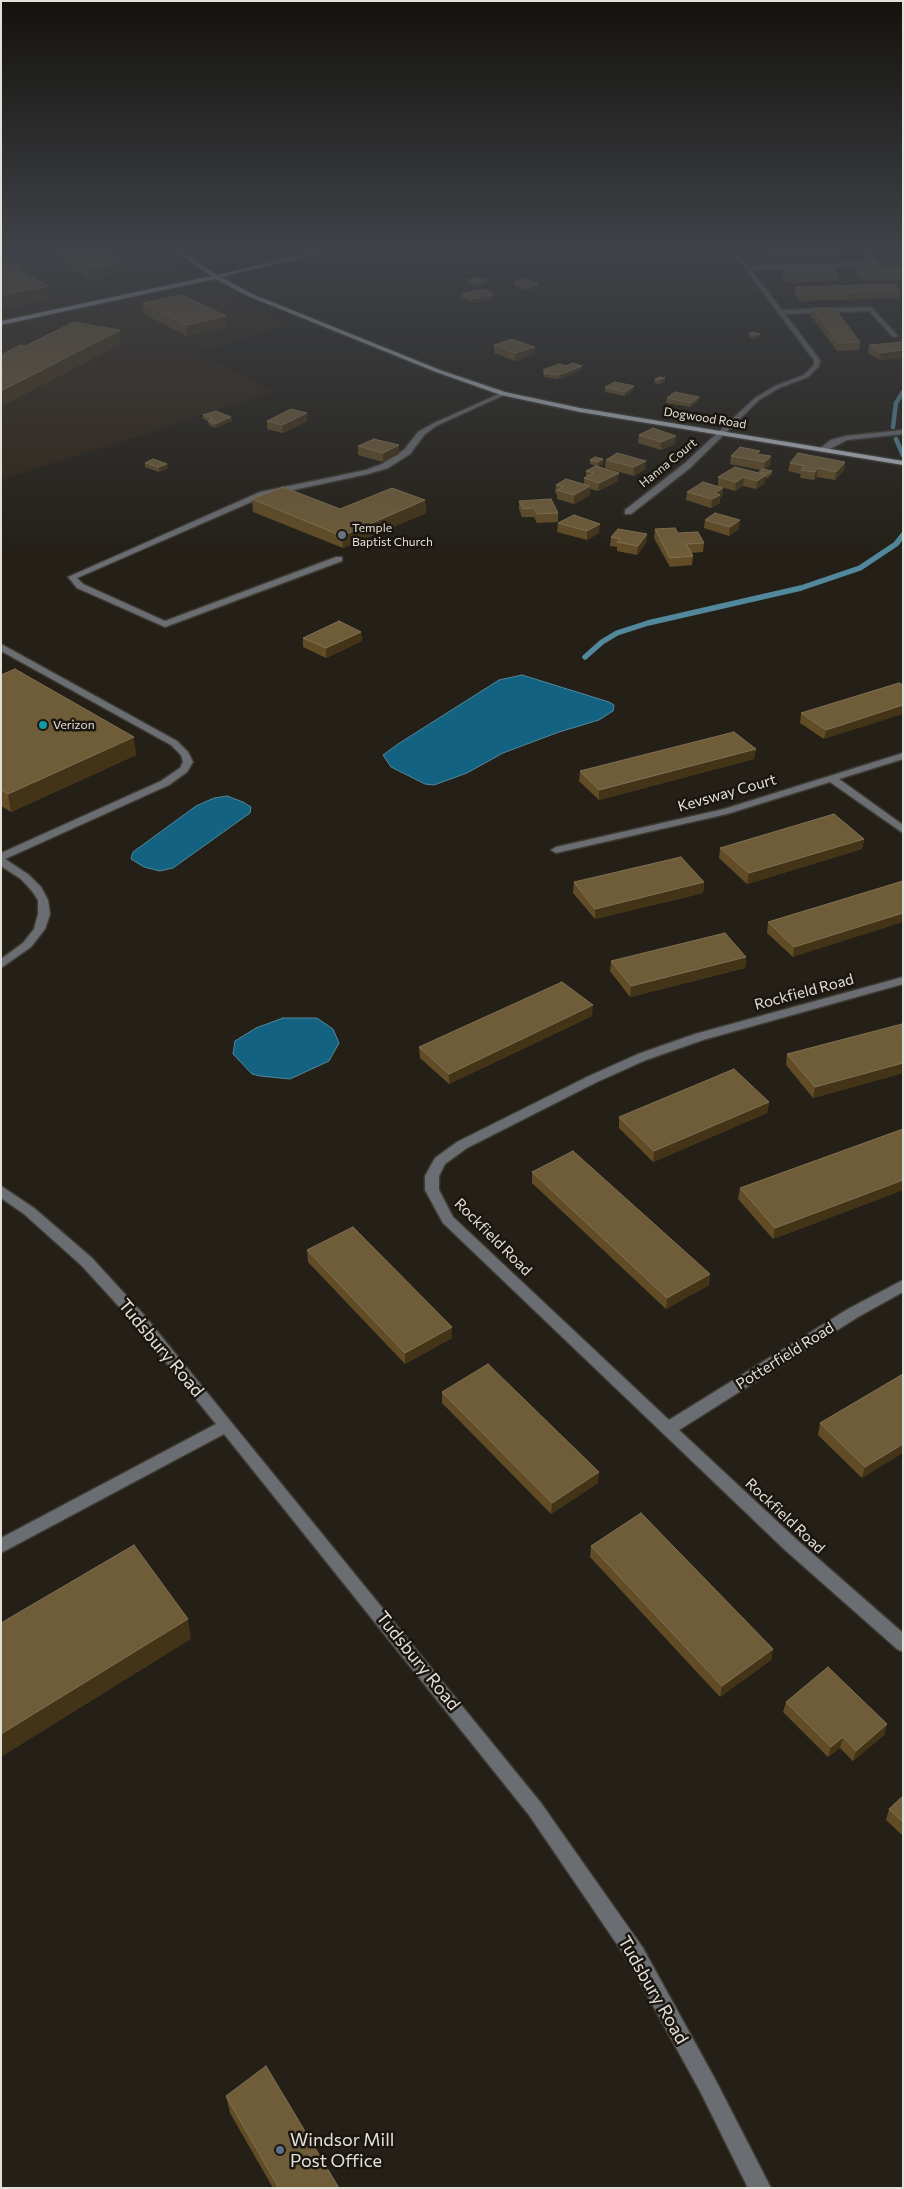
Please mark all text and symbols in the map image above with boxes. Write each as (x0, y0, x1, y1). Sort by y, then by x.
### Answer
street label: Dogwood Road (663, 404, 747, 432)
street label: Hanna Court (637, 436, 699, 490)
place label: Temple Baptist Church (352, 521, 433, 549)
marker: Temple Baptist Church (336, 529, 348, 541)
place label: Verizon (53, 718, 95, 732)
marker: Verizon (37, 719, 49, 731)
street label: Kevsway Court (676, 770, 778, 816)
street label: Rockfield Road (752, 970, 856, 1014)
street label: Rockfield Road (451, 1195, 535, 1279)
street label: Tudsbury Road (114, 1295, 208, 1401)
street label: Potterfield Road (733, 1319, 837, 1393)
street label: Rockfield Road (742, 1475, 828, 1557)
street label: Tudsbury Road (371, 1607, 465, 1715)
street label: Tudsbury Road (613, 1932, 693, 2048)
place label: Windsor Mill Post Office (290, 2129, 394, 2172)
marker: Windsor Mill Post Office (274, 2144, 286, 2156)

